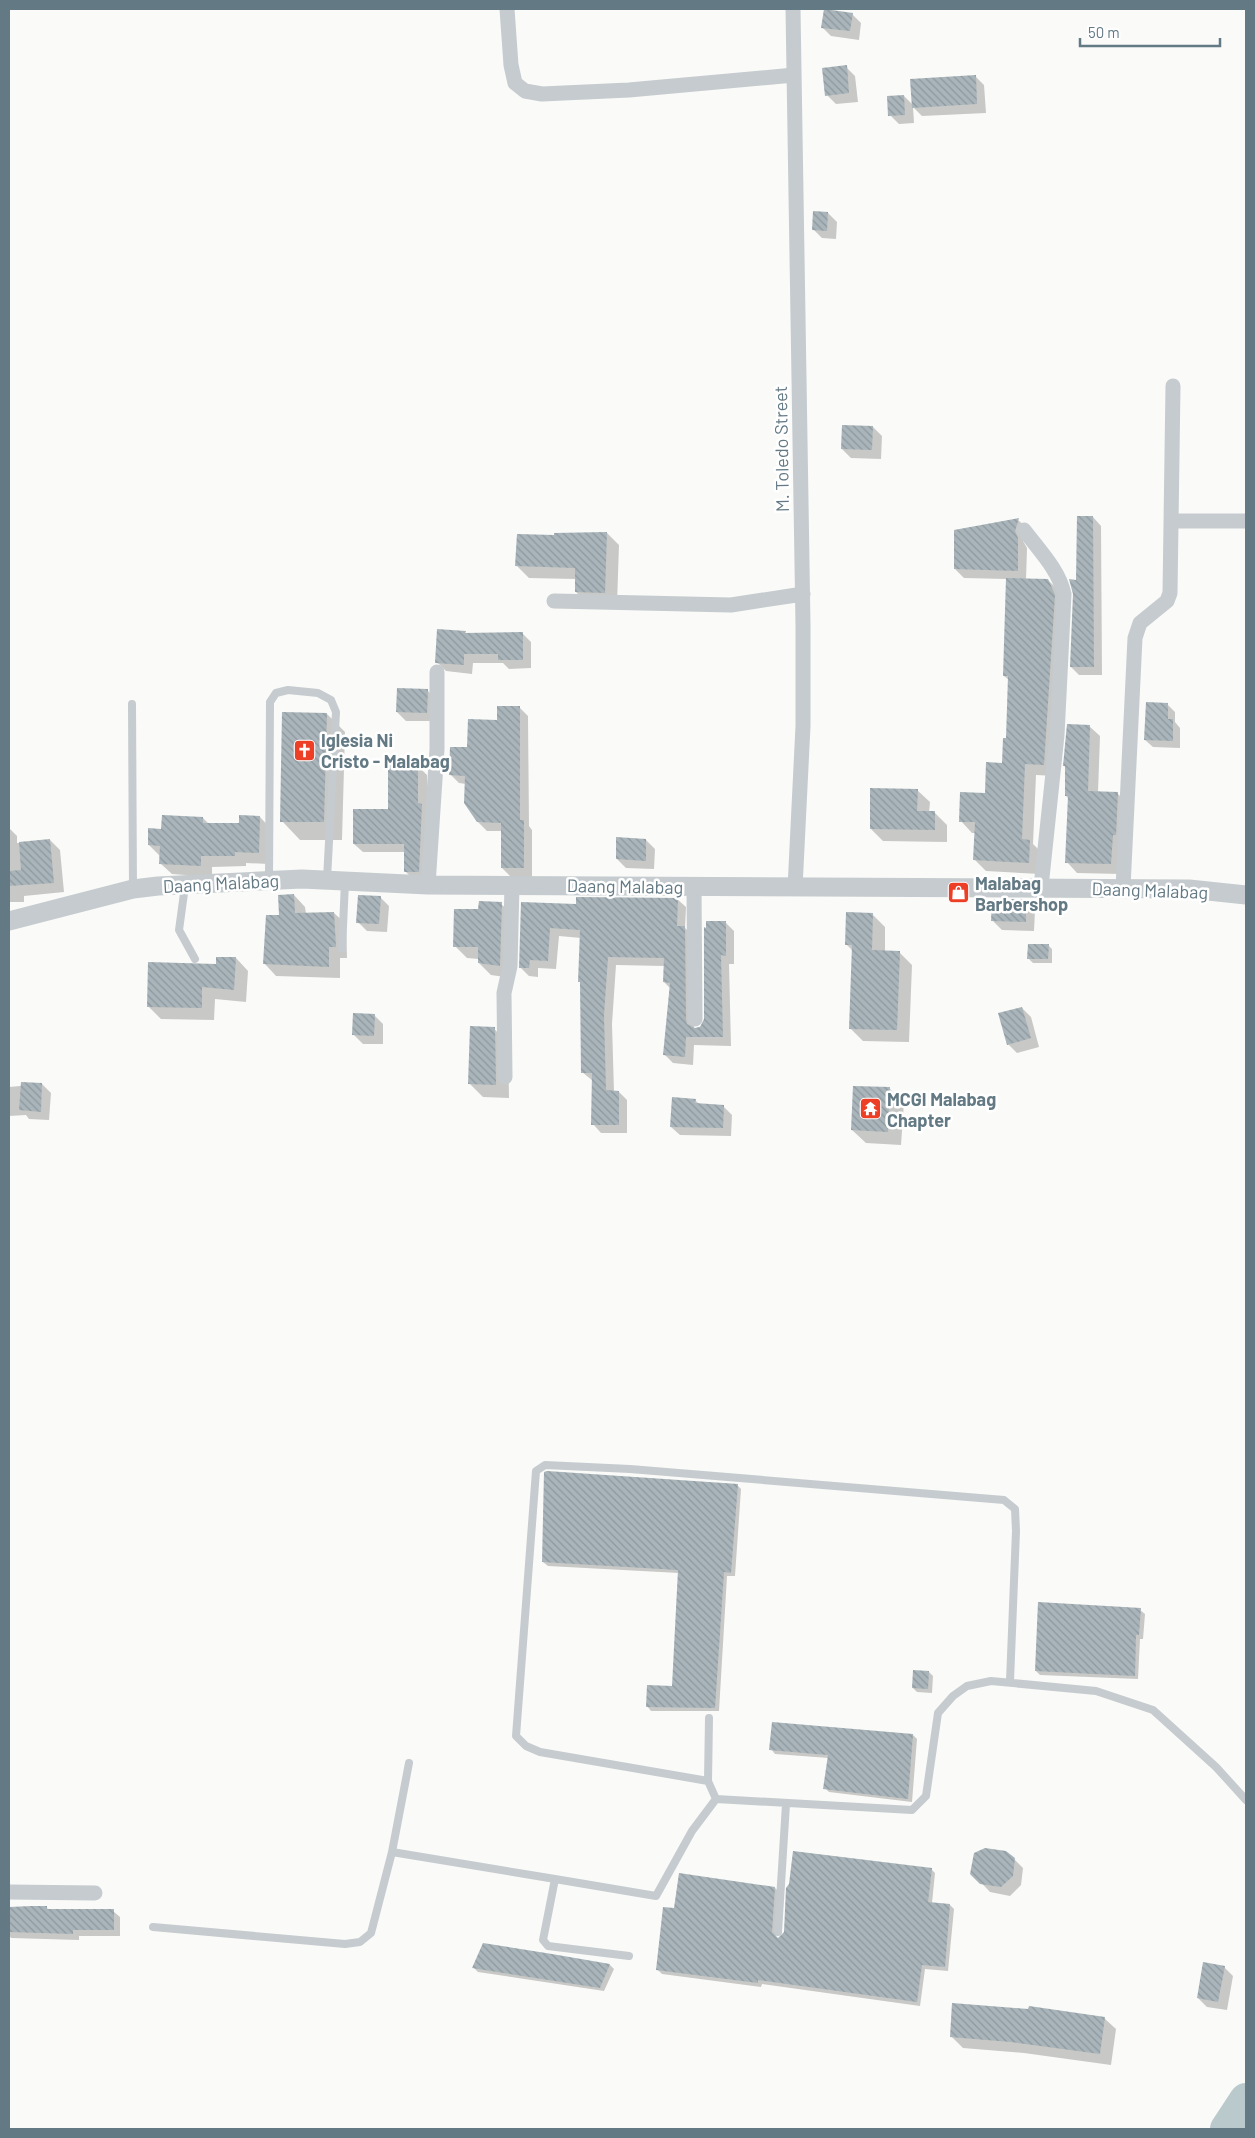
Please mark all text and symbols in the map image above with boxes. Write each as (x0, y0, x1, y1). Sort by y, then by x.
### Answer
scale bar (1080, 15, 1220, 47)
text: 50 m (1088, 23, 1120, 41)
street label: M. Toledo Street (769, 386, 793, 512)
place label: Iglesia Ni Cristo - Malabag (321, 729, 450, 772)
church icon: Iglesia Ni Cristo - Malabag (293, 738, 317, 762)
street label: Daang Malabag (162, 869, 280, 897)
place label: Malabag Barbershop (975, 872, 1068, 915)
street label: Daang Malabag (567, 874, 683, 898)
street label: Daang Malabag (1091, 877, 1209, 903)
shop icon: Malabag Barbershop (947, 881, 971, 905)
place label: MCGI Malabag Chapter (887, 1088, 996, 1131)
temple icon: MCGI Malabag Chapter (859, 1097, 883, 1121)

